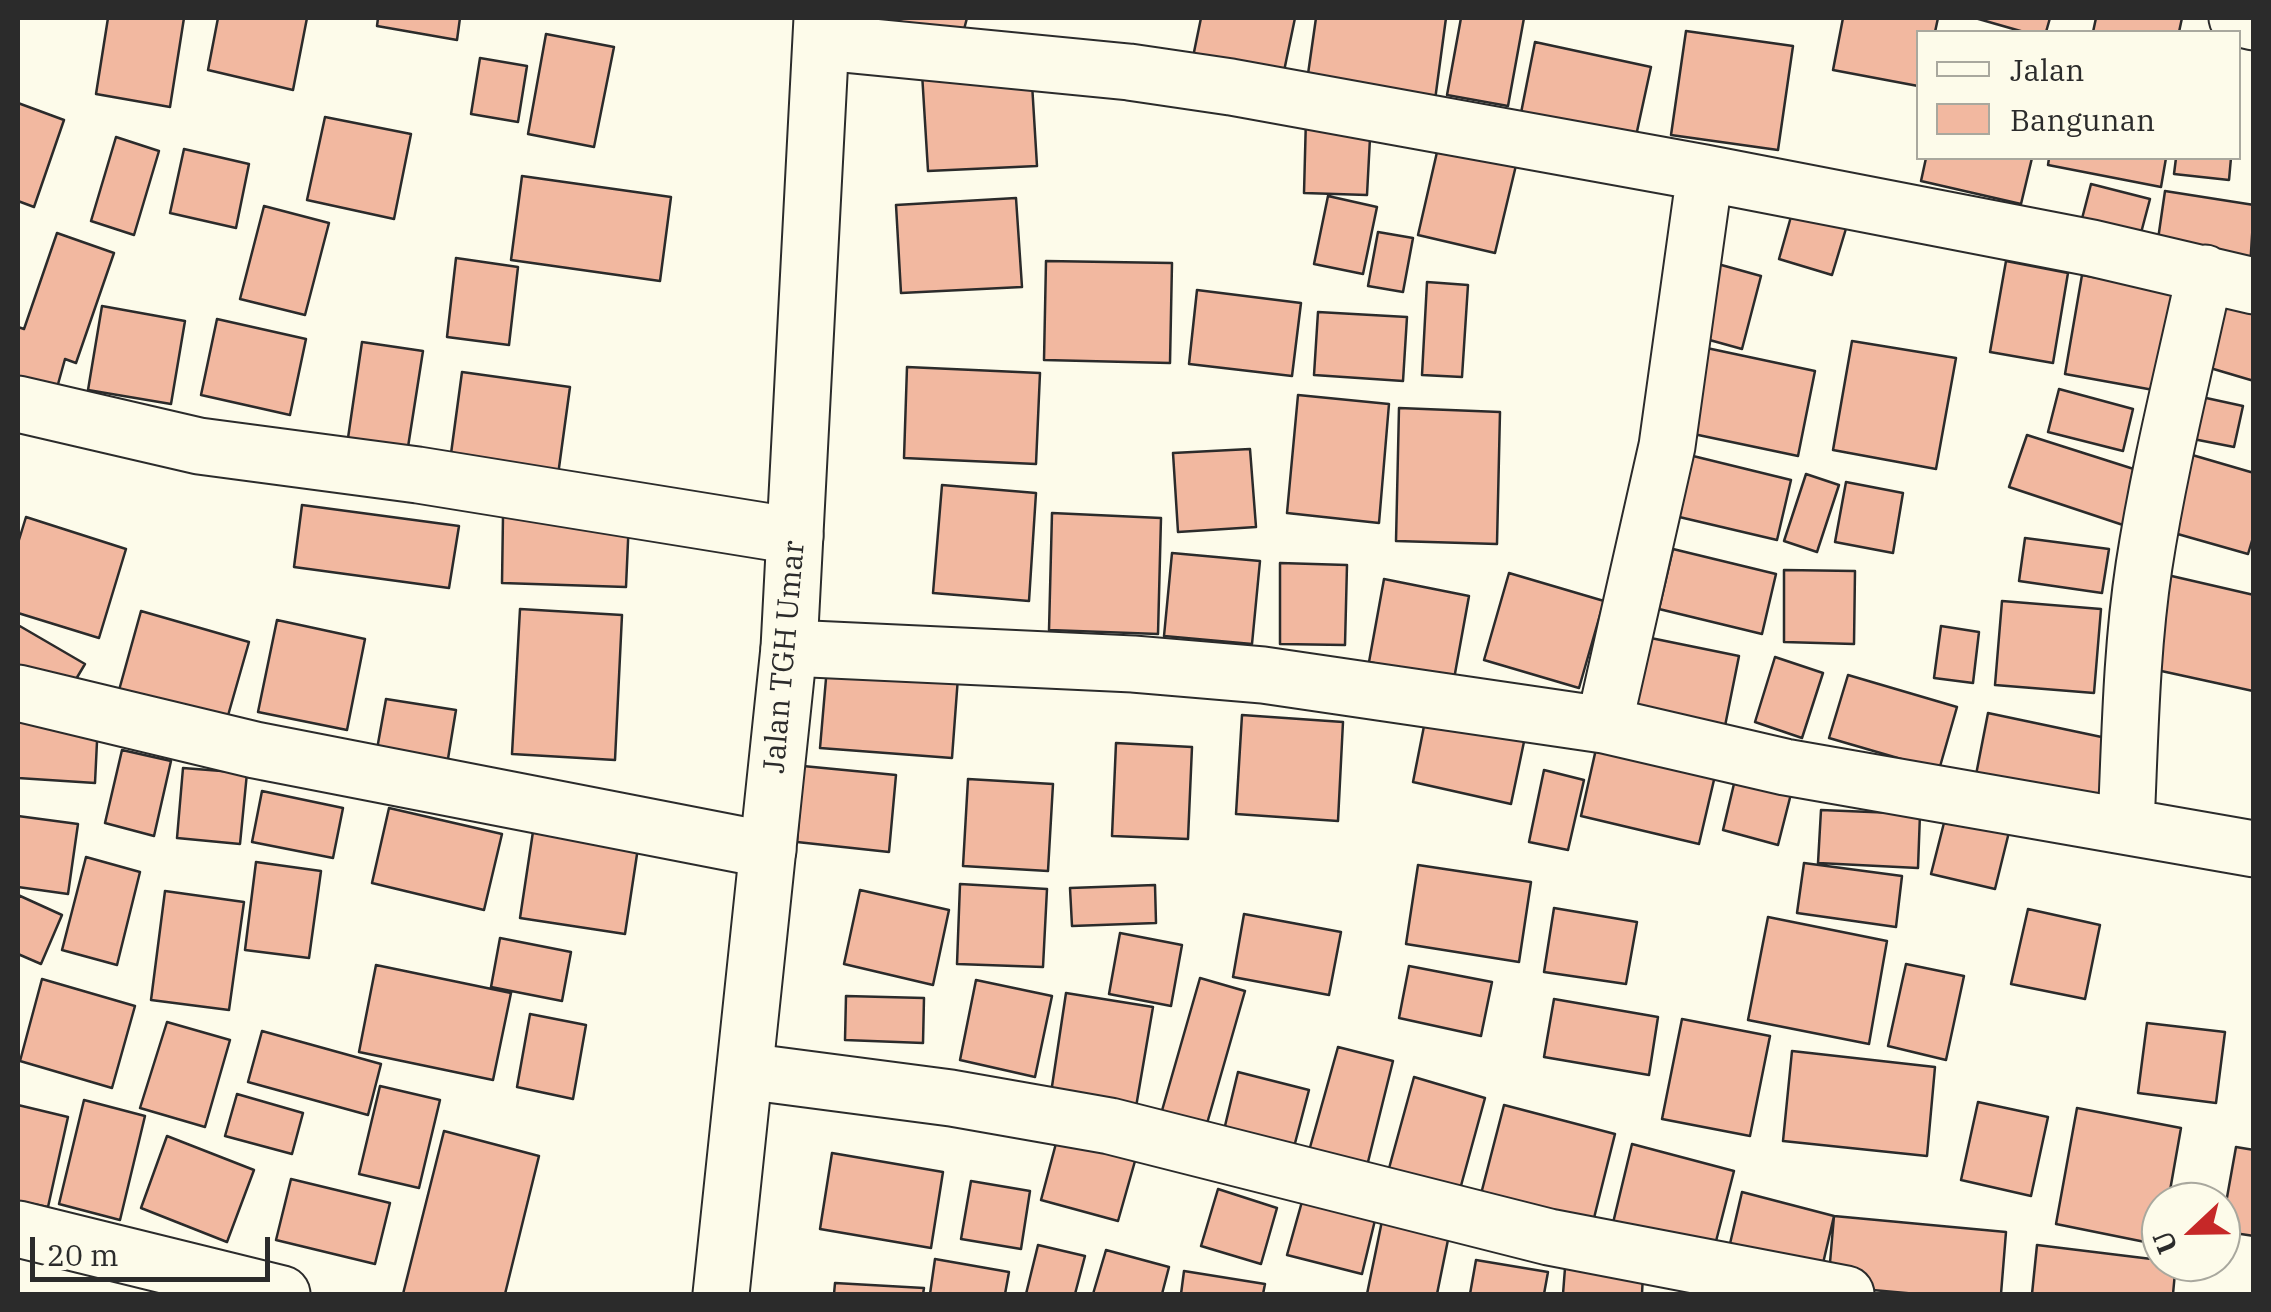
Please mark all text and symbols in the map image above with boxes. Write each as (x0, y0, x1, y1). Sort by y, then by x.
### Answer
legend (1916, 30, 2241, 160)
text: Jalan (2010, 50, 2085, 89)
text: Bangunan (2010, 100, 2155, 139)
street label: Jalan TGH Umar (757, 539, 813, 775)
north arrow (2141, 1182, 2241, 1282)
scale bar (35, 1217, 275, 1279)
text: U (2143, 1226, 2186, 1260)
text: 20 m (47, 1235, 119, 1274)

